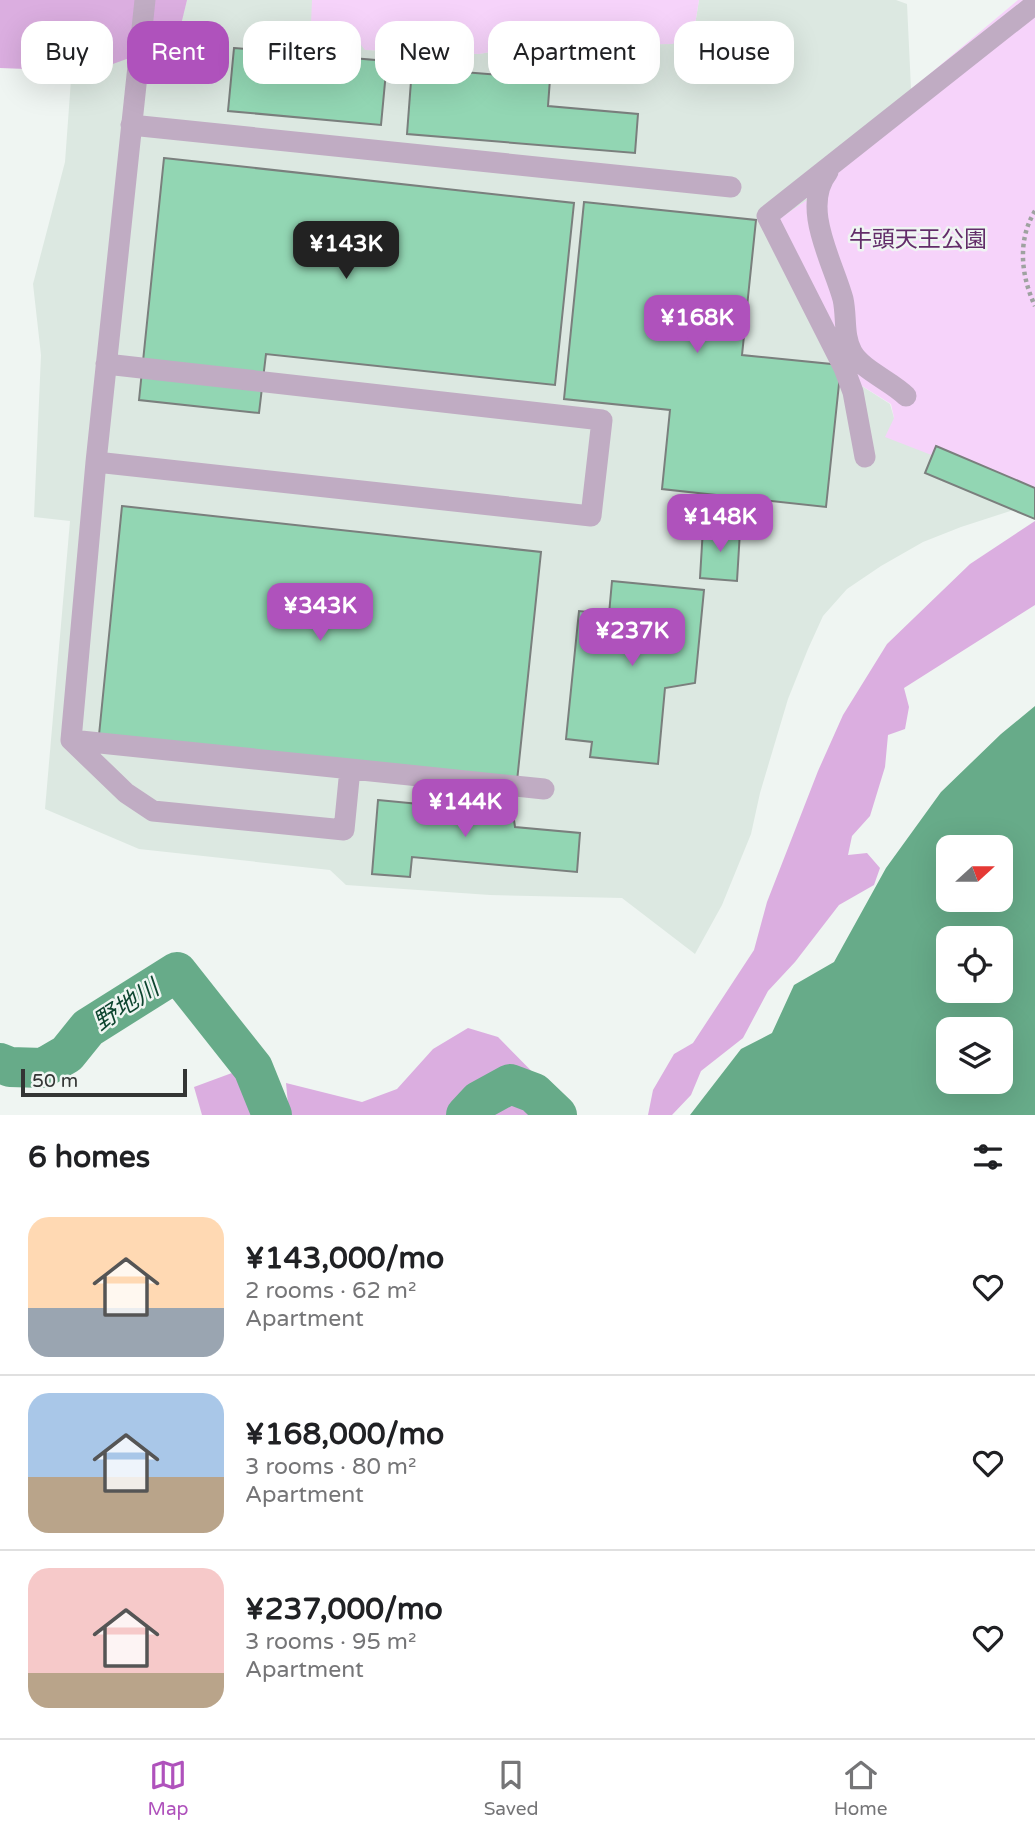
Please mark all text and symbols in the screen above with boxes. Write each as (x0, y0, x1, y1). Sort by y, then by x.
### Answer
chip: Buy (21, 21, 113, 84)
chip: Rent (127, 21, 229, 84)
chip: Filters (243, 21, 361, 84)
chip: New (375, 21, 474, 84)
chip: Apartment (488, 21, 660, 84)
chip: House (674, 21, 794, 84)
pin: ¥143K (297, 222, 395, 281)
park label: 牛頭天王公園 (849, 226, 987, 254)
text: ¥143K (309, 230, 383, 258)
pin: ¥168K (648, 296, 746, 355)
text: ¥168K (660, 304, 734, 332)
pin: ¥148K (671, 494, 769, 554)
text: ¥148K (683, 503, 757, 531)
pin: ¥343K (271, 584, 369, 643)
text: ¥343K (283, 592, 357, 620)
pin: ¥237K (583, 608, 681, 668)
text: ¥237K (595, 617, 669, 645)
pin: ¥144K (416, 780, 514, 839)
text: ¥144K (428, 788, 502, 816)
north arrow (936, 835, 1013, 912)
map controls (936, 835, 1013, 1094)
button: locate (936, 926, 1013, 1003)
water label: 野地川 (88, 972, 167, 1037)
button: layers (936, 1017, 1013, 1094)
scale bar (21, 1066, 187, 1098)
text: 50 m (32, 1070, 78, 1092)
icon: filters (969, 1138, 1007, 1176)
text: 6 homes (28, 1139, 150, 1176)
text: ¥143,000/mo (245, 1240, 444, 1277)
icon: home (84, 1245, 168, 1329)
icon: heart (969, 1268, 1007, 1306)
text: 2 rooms · 62 m² (245, 1277, 416, 1305)
text: Apartment (245, 1305, 364, 1333)
text: ¥168,000/mo (245, 1416, 444, 1453)
icon: home (84, 1421, 168, 1505)
icon: heart (969, 1444, 1007, 1482)
text: 3 rooms · 80 m² (245, 1453, 416, 1481)
text: Apartment (245, 1481, 364, 1509)
text: ¥237,000/mo (245, 1591, 443, 1628)
icon: home (84, 1596, 168, 1680)
icon: heart (969, 1619, 1007, 1657)
text: 3 rooms · 95 m² (245, 1628, 416, 1656)
text: Apartment (245, 1656, 364, 1684)
tab: Map (148, 1756, 189, 1820)
tab: Saved (484, 1756, 539, 1820)
tab: Home (834, 1756, 887, 1820)

